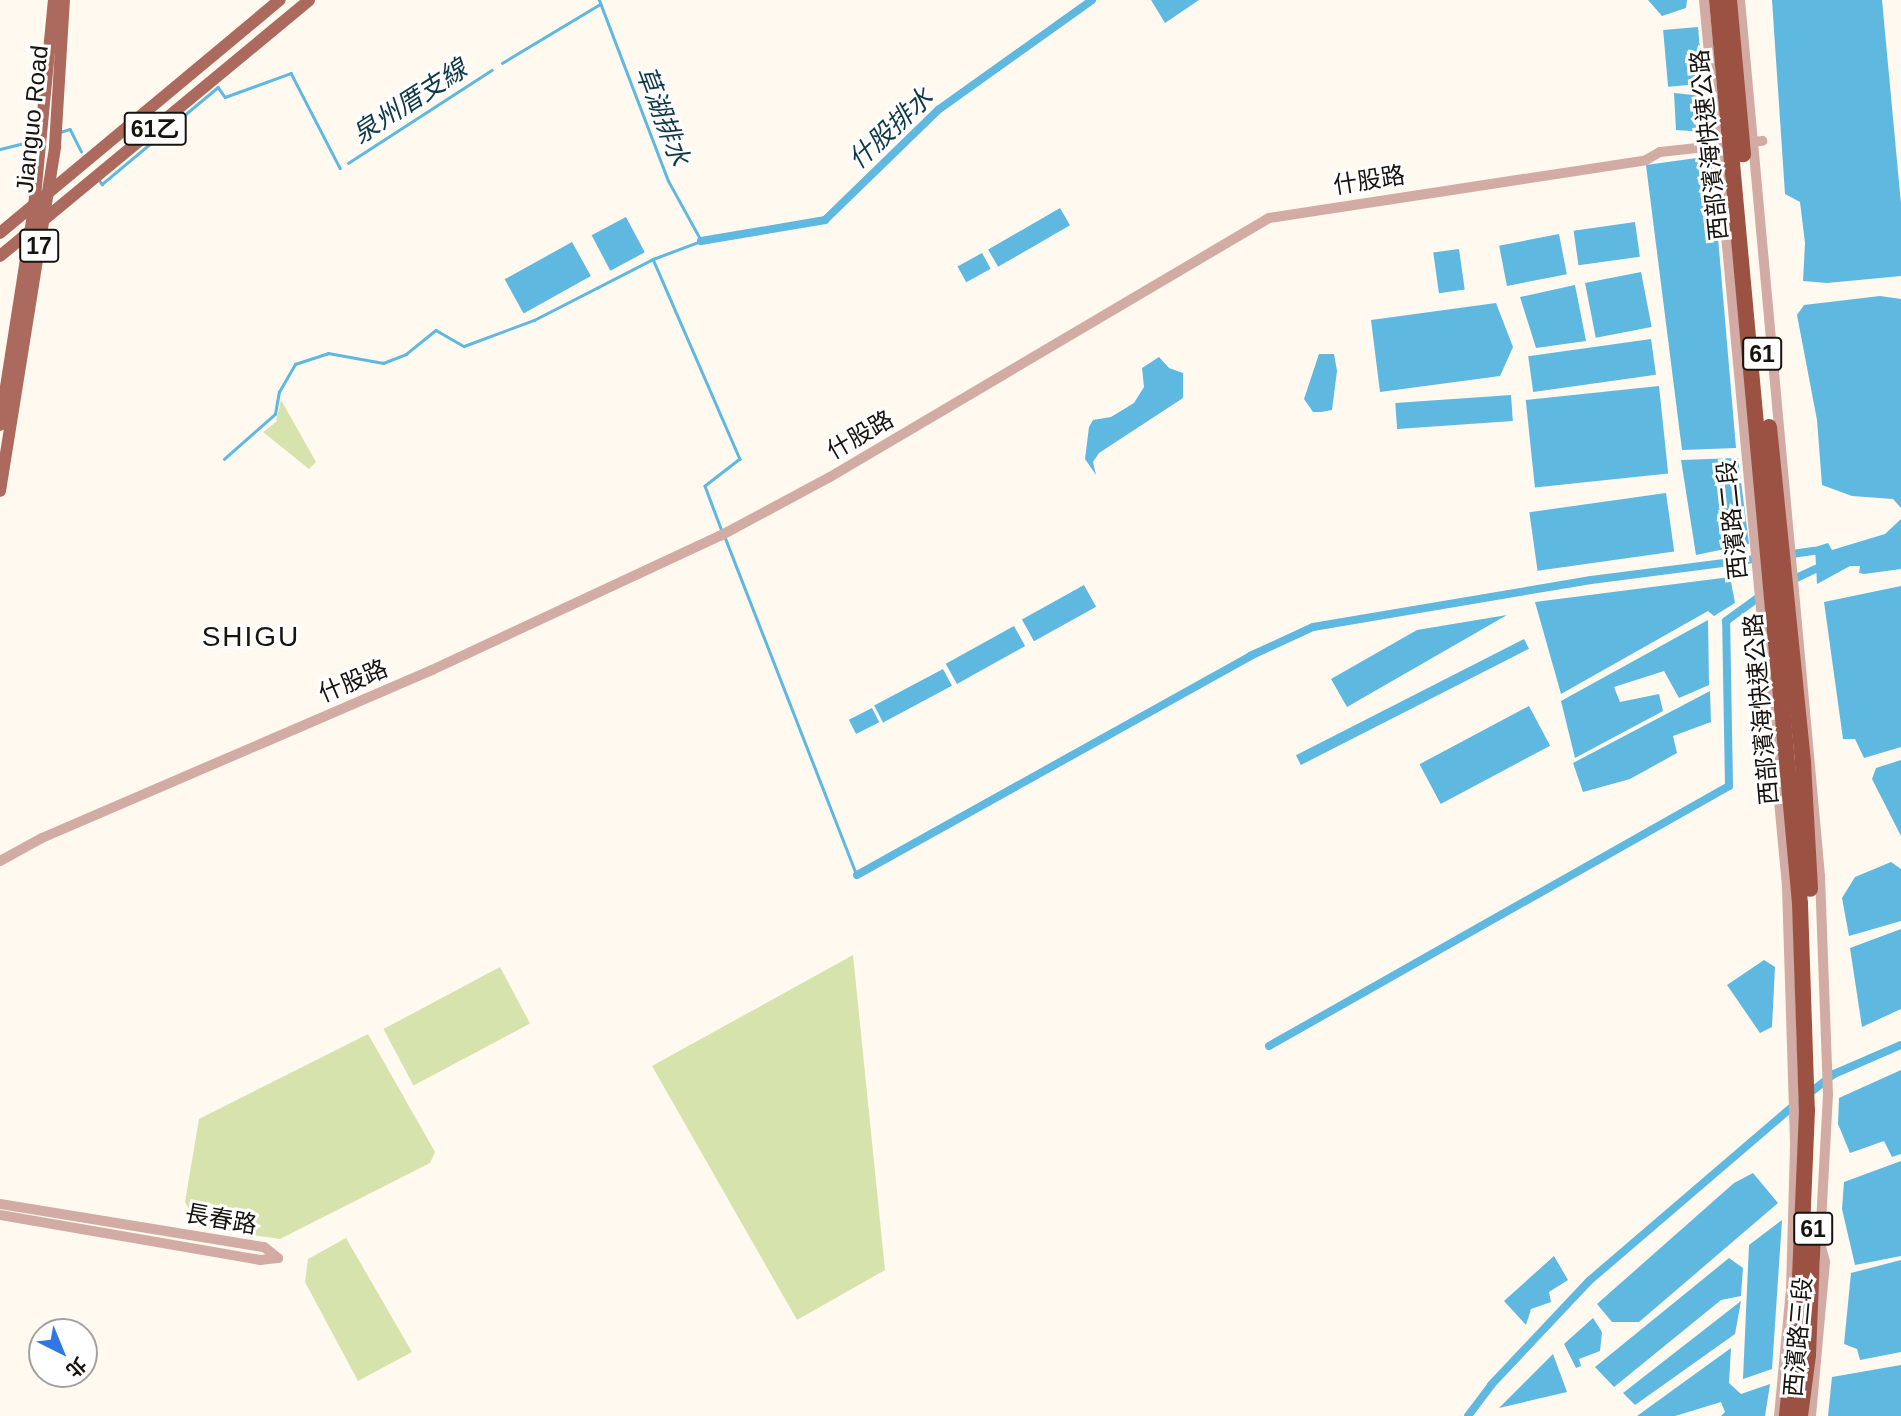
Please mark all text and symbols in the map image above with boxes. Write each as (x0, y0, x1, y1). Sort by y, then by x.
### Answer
street label: Jianguo Road (10, 44, 54, 194)
street label: 西部濱海快速公路 (1685, 48, 1733, 242)
water label: 泉州厝支線 (347, 54, 473, 150)
water label: 草湖排水 (629, 62, 695, 170)
water label: 什股排水 (842, 82, 940, 176)
road number: 61乙 (124, 110, 186, 148)
street label: 什股路 (1331, 160, 1407, 200)
road number: 17 (18, 227, 60, 266)
road number: 61 (1741, 334, 1783, 374)
street label: 什股路 (822, 405, 898, 465)
street label: 西濱路二段 (1711, 459, 1753, 581)
street label: 西部濱海快速公路 (1738, 612, 1784, 806)
district label: SHIGU (202, 620, 300, 654)
street label: 什股路 (314, 654, 392, 708)
street label: 長春路 (183, 1199, 259, 1239)
road number: 61 (1792, 1210, 1834, 1248)
street label: 西濱路三段 (1778, 1276, 1818, 1398)
north arrow (28, 1318, 98, 1388)
text: 北 (62, 1353, 90, 1381)

